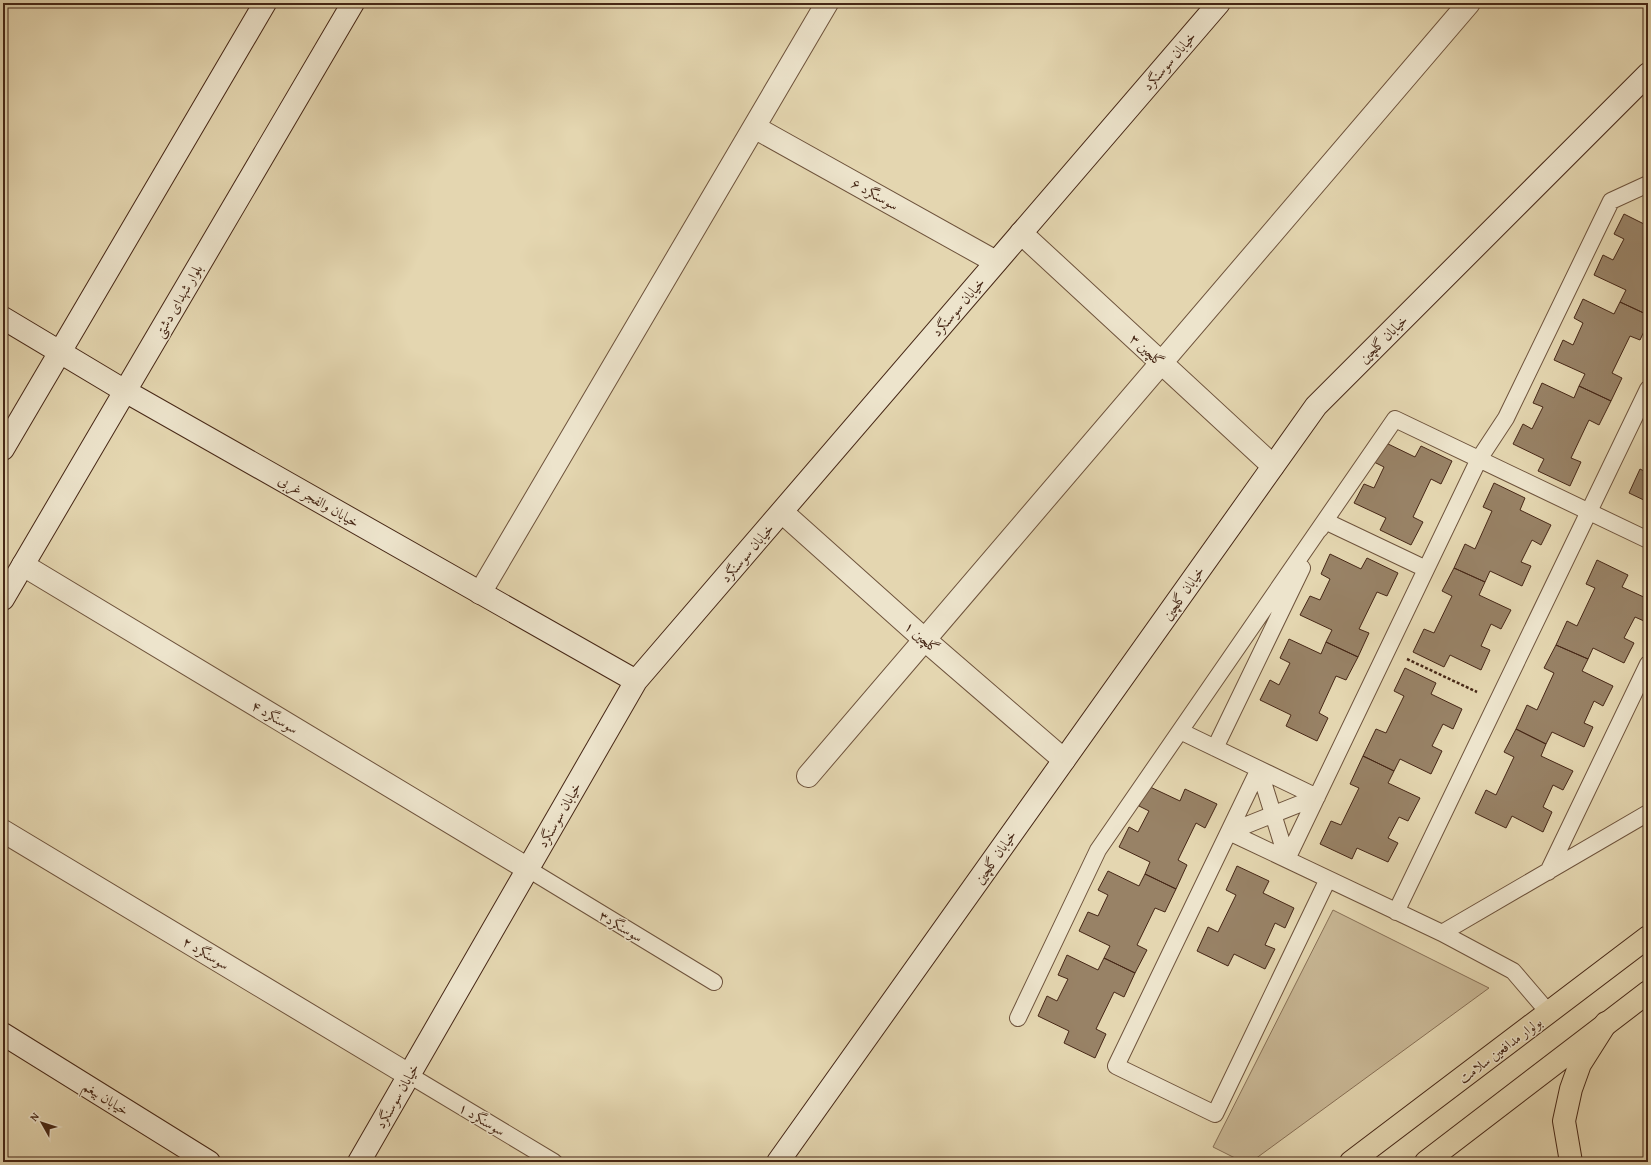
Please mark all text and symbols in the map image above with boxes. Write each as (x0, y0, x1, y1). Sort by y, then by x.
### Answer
street label: خیابان سوسنگرد (1138, 27, 1200, 95)
street label: سوسنگرد ۶ (848, 173, 902, 215)
street label: بلوار شهدای دشتی (149, 260, 207, 341)
street label: خیابان سوسنگرد (927, 273, 989, 341)
street label: خیابان گلچین (1354, 310, 1412, 368)
street label: گلچین ۳ (1125, 329, 1169, 371)
street label: خیابان والفجر غربی (275, 470, 363, 532)
street label: خیابان سوسنگرد (716, 519, 778, 587)
street label: خیابان گلچین (1157, 562, 1209, 624)
street label: گلچین ۱ (900, 616, 944, 658)
street label: سوسنگرد ۴ (248, 695, 302, 739)
street label: خیابان سوسنگرد (532, 779, 586, 851)
street label: خیابان گلچین (969, 826, 1021, 888)
street label: سوسنگرد۳ (595, 905, 647, 947)
street label: سوسنگرد ۲ (179, 931, 233, 975)
street label: بولوار مدافعین سلامت (1454, 1012, 1546, 1088)
street label: خیابان سوسنگرد (370, 1060, 424, 1132)
street label: خیابان بیغم (77, 1076, 133, 1123)
street label: سوسنگرد ۱ (455, 1097, 509, 1141)
north arrow (22, 1103, 62, 1143)
text: N (26, 1108, 43, 1125)

